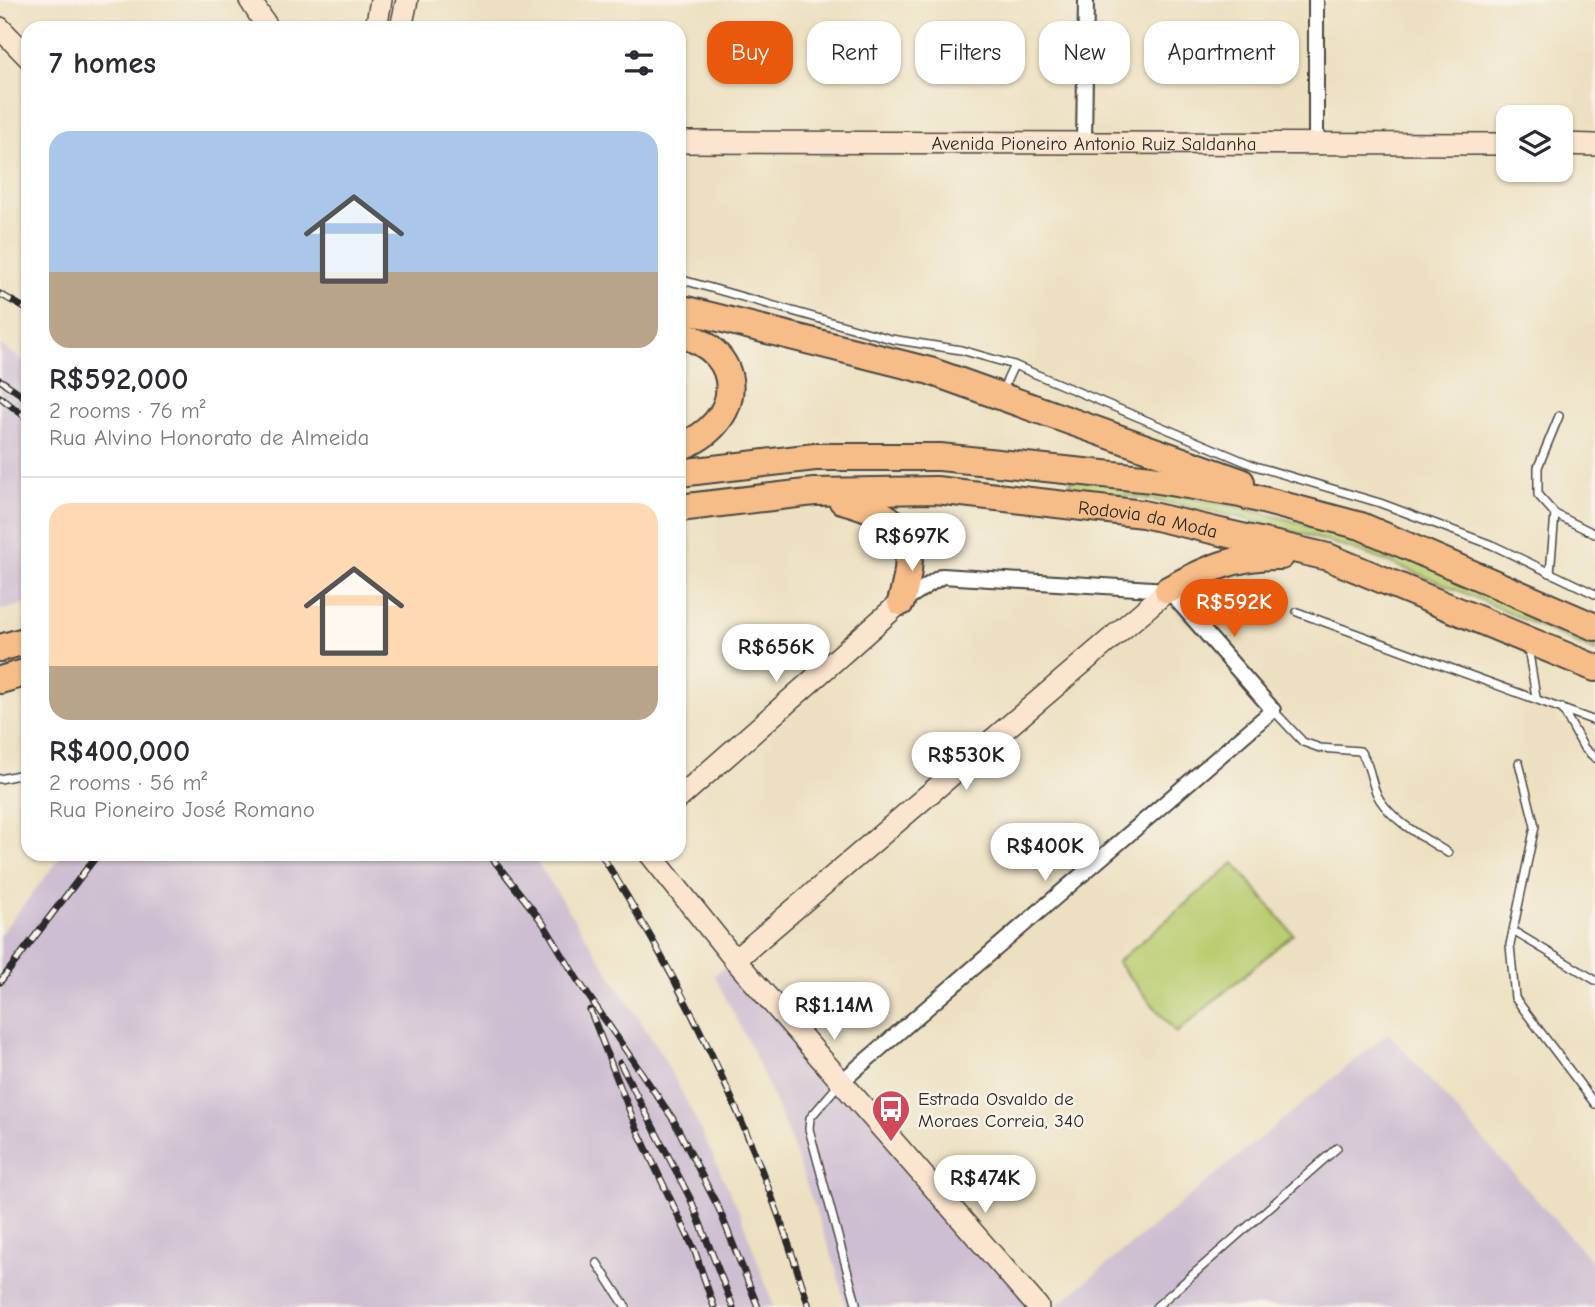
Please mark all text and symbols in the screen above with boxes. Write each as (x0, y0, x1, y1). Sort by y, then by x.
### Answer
chip: Buy (707, 21, 793, 84)
chip: Rent (807, 21, 901, 84)
chip: Filters (915, 21, 1025, 84)
chip: New (1039, 21, 1130, 84)
chip: Apartment (1144, 21, 1299, 84)
icon: filters (620, 44, 658, 82)
text: 7 homes (49, 46, 156, 81)
map controls (1496, 105, 1573, 182)
button: layers (1496, 105, 1573, 182)
street label: Avenida Pioneiro Antonio Ruiz Saldanha (931, 133, 1256, 155)
icon: home (291, 176, 417, 302)
text: R$592,000 (49, 362, 188, 397)
text: 2 rooms · 76 m² (49, 397, 205, 424)
text: Rua Alvino Honorato de Almeida (49, 424, 369, 451)
street label: Rodovia da Moda (1077, 497, 1220, 543)
pin: R$697K (855, 514, 969, 573)
text: R$697K (875, 522, 949, 549)
icon: home (291, 548, 417, 674)
pin: R$592K (1177, 580, 1291, 639)
text: R$592K (1196, 588, 1272, 615)
pin: R$656K (719, 624, 833, 684)
text: R$656K (738, 633, 814, 660)
pin: R$530K (909, 732, 1023, 792)
text: R$400,000 (49, 734, 190, 769)
text: R$530K (928, 741, 1004, 768)
text: 2 rooms · 56 m² (49, 769, 207, 796)
text: Rua Pioneiro José Romano (49, 796, 315, 823)
pin: R$400K (988, 824, 1102, 883)
text: R$400K (1006, 832, 1084, 859)
pin: R$1.14M (769, 982, 899, 1042)
text: R$1.14M (795, 991, 873, 1018)
bus stop icon: Estrada Osvaldo de Moraes Correia, 340 (870, 1088, 912, 1143)
place label: Estrada Osvaldo de Moraes Correia, 340 (918, 1088, 1085, 1132)
pin: R$474K (928, 1156, 1042, 1215)
text: R$474K (950, 1164, 1020, 1191)

